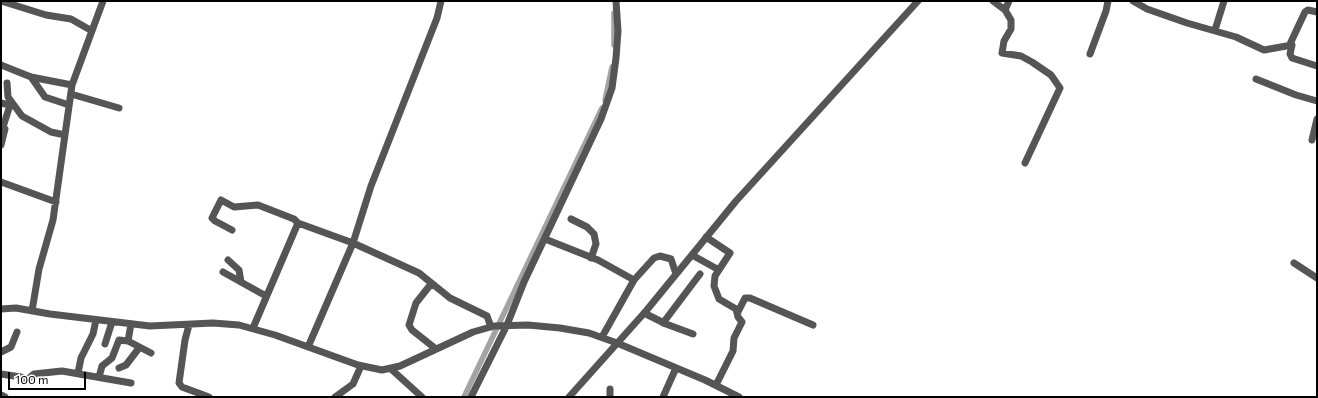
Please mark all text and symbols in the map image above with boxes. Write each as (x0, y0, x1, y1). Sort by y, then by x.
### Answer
scale bar (10, 364, 88, 390)
text: 100 m (15, 372, 49, 386)

